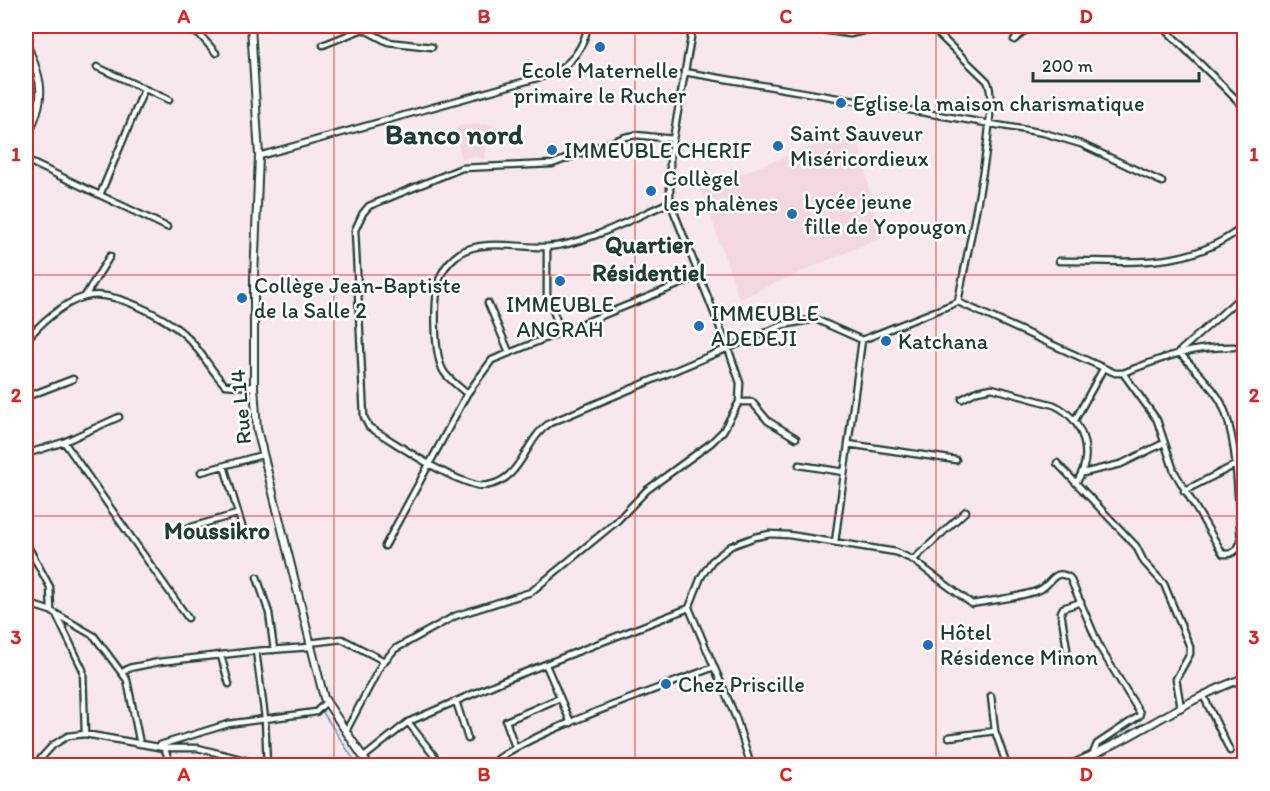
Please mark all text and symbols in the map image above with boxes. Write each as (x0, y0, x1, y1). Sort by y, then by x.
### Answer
text: A (177, 4, 191, 28)
text: B (478, 4, 491, 28)
text: C (780, 4, 793, 28)
text: D (1079, 4, 1093, 28)
marker: Ecole Maternelle primaire le Rucher (593, 40, 607, 54)
scale bar (1033, 45, 1200, 83)
text: 200 m (1042, 55, 1093, 77)
place label: Ecole Maternelle primaire le Rucher (514, 57, 687, 109)
place label: Eglise la maison charismatique (853, 90, 1144, 117)
marker: Eglise la maison charismatique (834, 96, 848, 110)
district label: Banco nord (385, 117, 524, 151)
place label: Saint Sauveur Miséricordieux (790, 120, 928, 172)
place label: IMMEUBLE CHERIF (564, 137, 752, 164)
marker: Saint Sauveur Miséricordieux (771, 139, 785, 153)
text: 1 (11, 142, 21, 166)
text: 1 (1249, 142, 1259, 166)
marker: IMMEUBLE CHERIF (545, 143, 559, 157)
place label: Collègel les phalènes (663, 165, 778, 217)
marker: Collègel les phalènes (644, 184, 658, 198)
place label: Lycée jeune fille de Yopougon (804, 188, 967, 240)
marker: Lycée jeune fille de Yopougon (785, 207, 799, 221)
district label: Quartier Résidentiel (592, 230, 706, 287)
place label: Collège Jean-Baptiste de la Salle 2 (254, 272, 461, 324)
marker: IMMEUBLE ANGRAH (553, 274, 567, 288)
marker: Collège Jean-Baptiste de la Salle 2 (235, 291, 249, 305)
place label: IMMEUBLE ANGRAH (506, 291, 614, 343)
place label: IMMEUBLE ADEDEJI (711, 300, 819, 352)
marker: IMMEUBLE ADEDEJI (692, 319, 706, 333)
place label: Katchana (898, 328, 989, 355)
marker: Katchana (879, 334, 893, 348)
street label: Rue L14 (224, 368, 257, 446)
text: 2 (11, 383, 22, 407)
text: 2 (1249, 383, 1260, 407)
district label: Moussikro (164, 516, 270, 545)
place label: Hôtel Résidence Minon (940, 619, 1098, 671)
text: 3 (11, 625, 22, 649)
text: 3 (1249, 625, 1260, 649)
marker: Hôtel Résidence Minon (921, 638, 935, 652)
place label: Chez Priscille (678, 671, 805, 698)
marker: Chez Priscille (659, 677, 673, 691)
text: A (177, 762, 191, 786)
text: B (478, 762, 491, 786)
text: C (780, 762, 793, 786)
text: D (1079, 762, 1093, 786)

